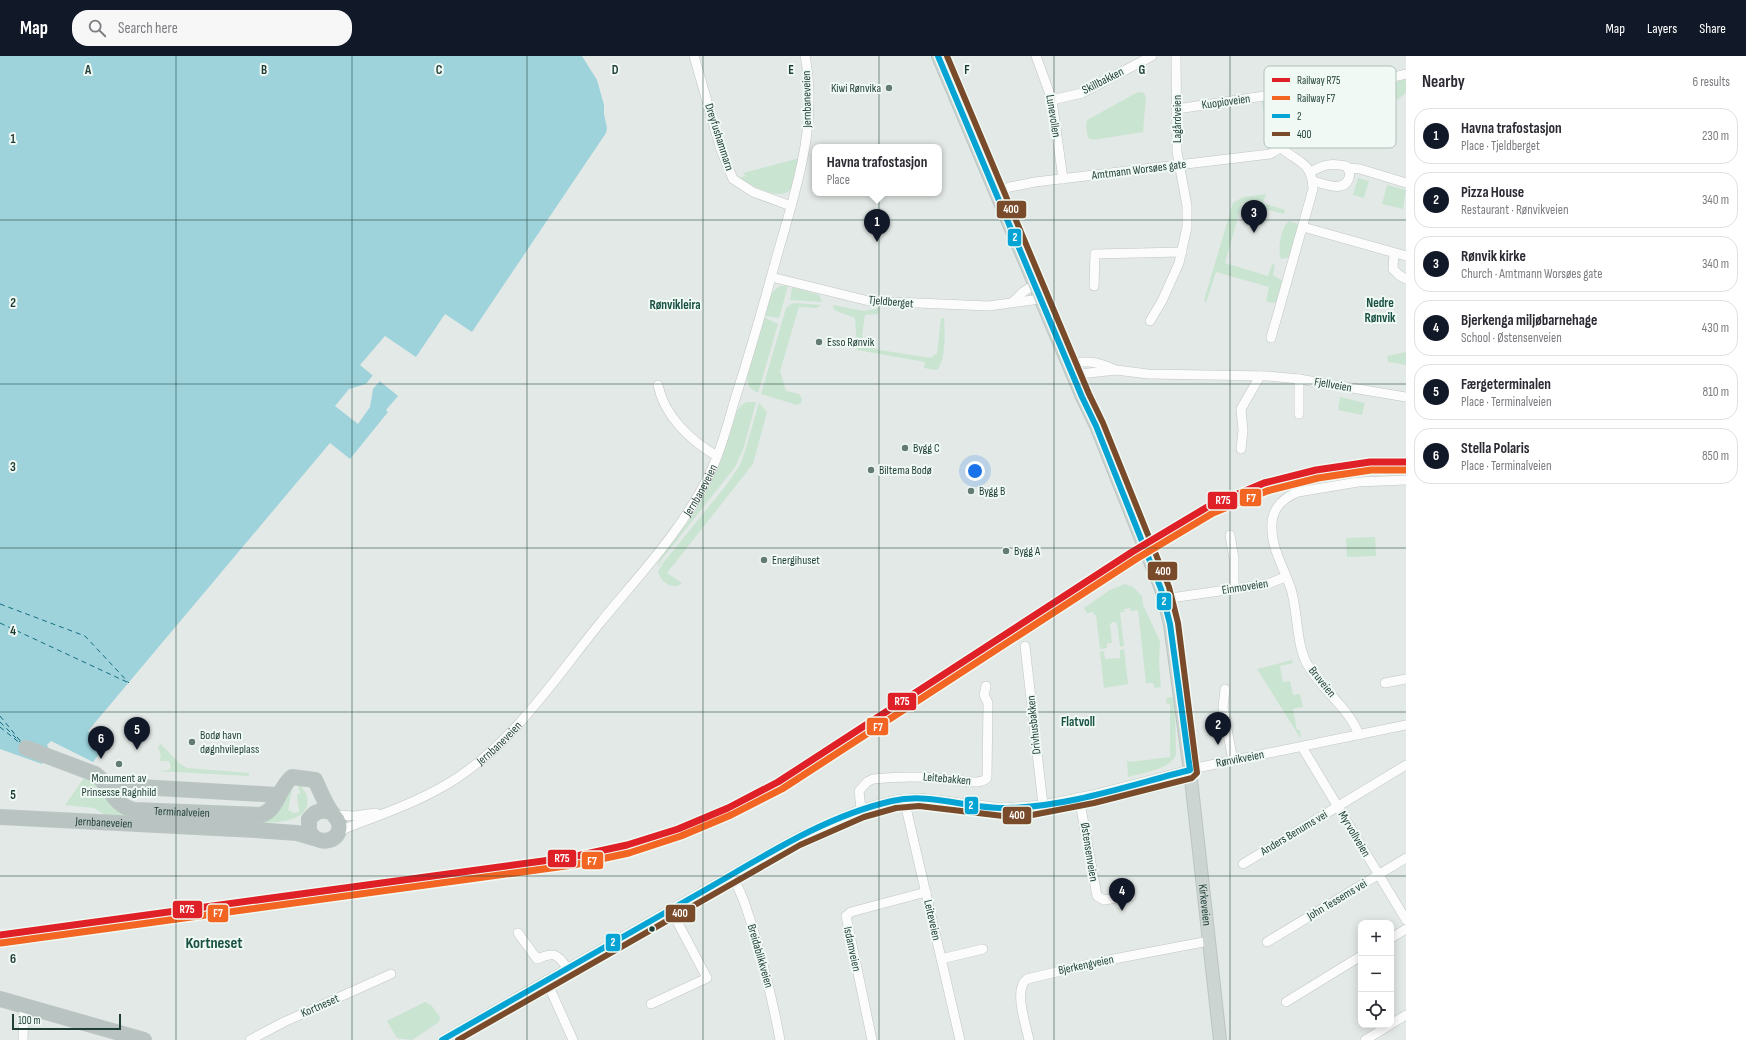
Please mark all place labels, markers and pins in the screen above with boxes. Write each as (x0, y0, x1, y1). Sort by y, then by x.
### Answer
place label: Kiwi Rønvika (831, 81, 881, 96)
marker: Kiwi Rønvika (884, 83, 894, 93)
pin: 3 (1241, 200, 1267, 233)
pin: 1 (864, 209, 890, 242)
place label: Esso Rønvik (827, 335, 875, 350)
marker: Esso Rønvik (814, 337, 824, 347)
place label: Bygg C (913, 441, 940, 456)
marker: Bygg C (900, 443, 910, 453)
place label: Biltema Bodø (879, 463, 932, 478)
marker: Biltema Bodø (866, 465, 876, 475)
place label: Bygg B (979, 484, 1005, 499)
marker: Bygg B (966, 486, 976, 496)
place label: Bygg A (1014, 544, 1041, 559)
marker: Bygg A (1001, 546, 1011, 556)
place label: Energihuset (772, 553, 820, 568)
marker: Energihuset (759, 555, 769, 565)
pin: 2 (1205, 712, 1231, 745)
pin: 5 (124, 717, 150, 750)
pin: 6 (88, 726, 114, 759)
place label: Bodø havn døgnhvileplass (200, 728, 259, 757)
marker: Bodø havn døgnhvileplass (187, 737, 197, 747)
marker: Monument av Prinsesse Ragnhild (114, 759, 124, 769)
place label: Monument av Prinsesse Ragnhild (82, 771, 156, 800)
pin: 4 (1109, 878, 1135, 911)
unlabelled marker (647, 924, 657, 934)

